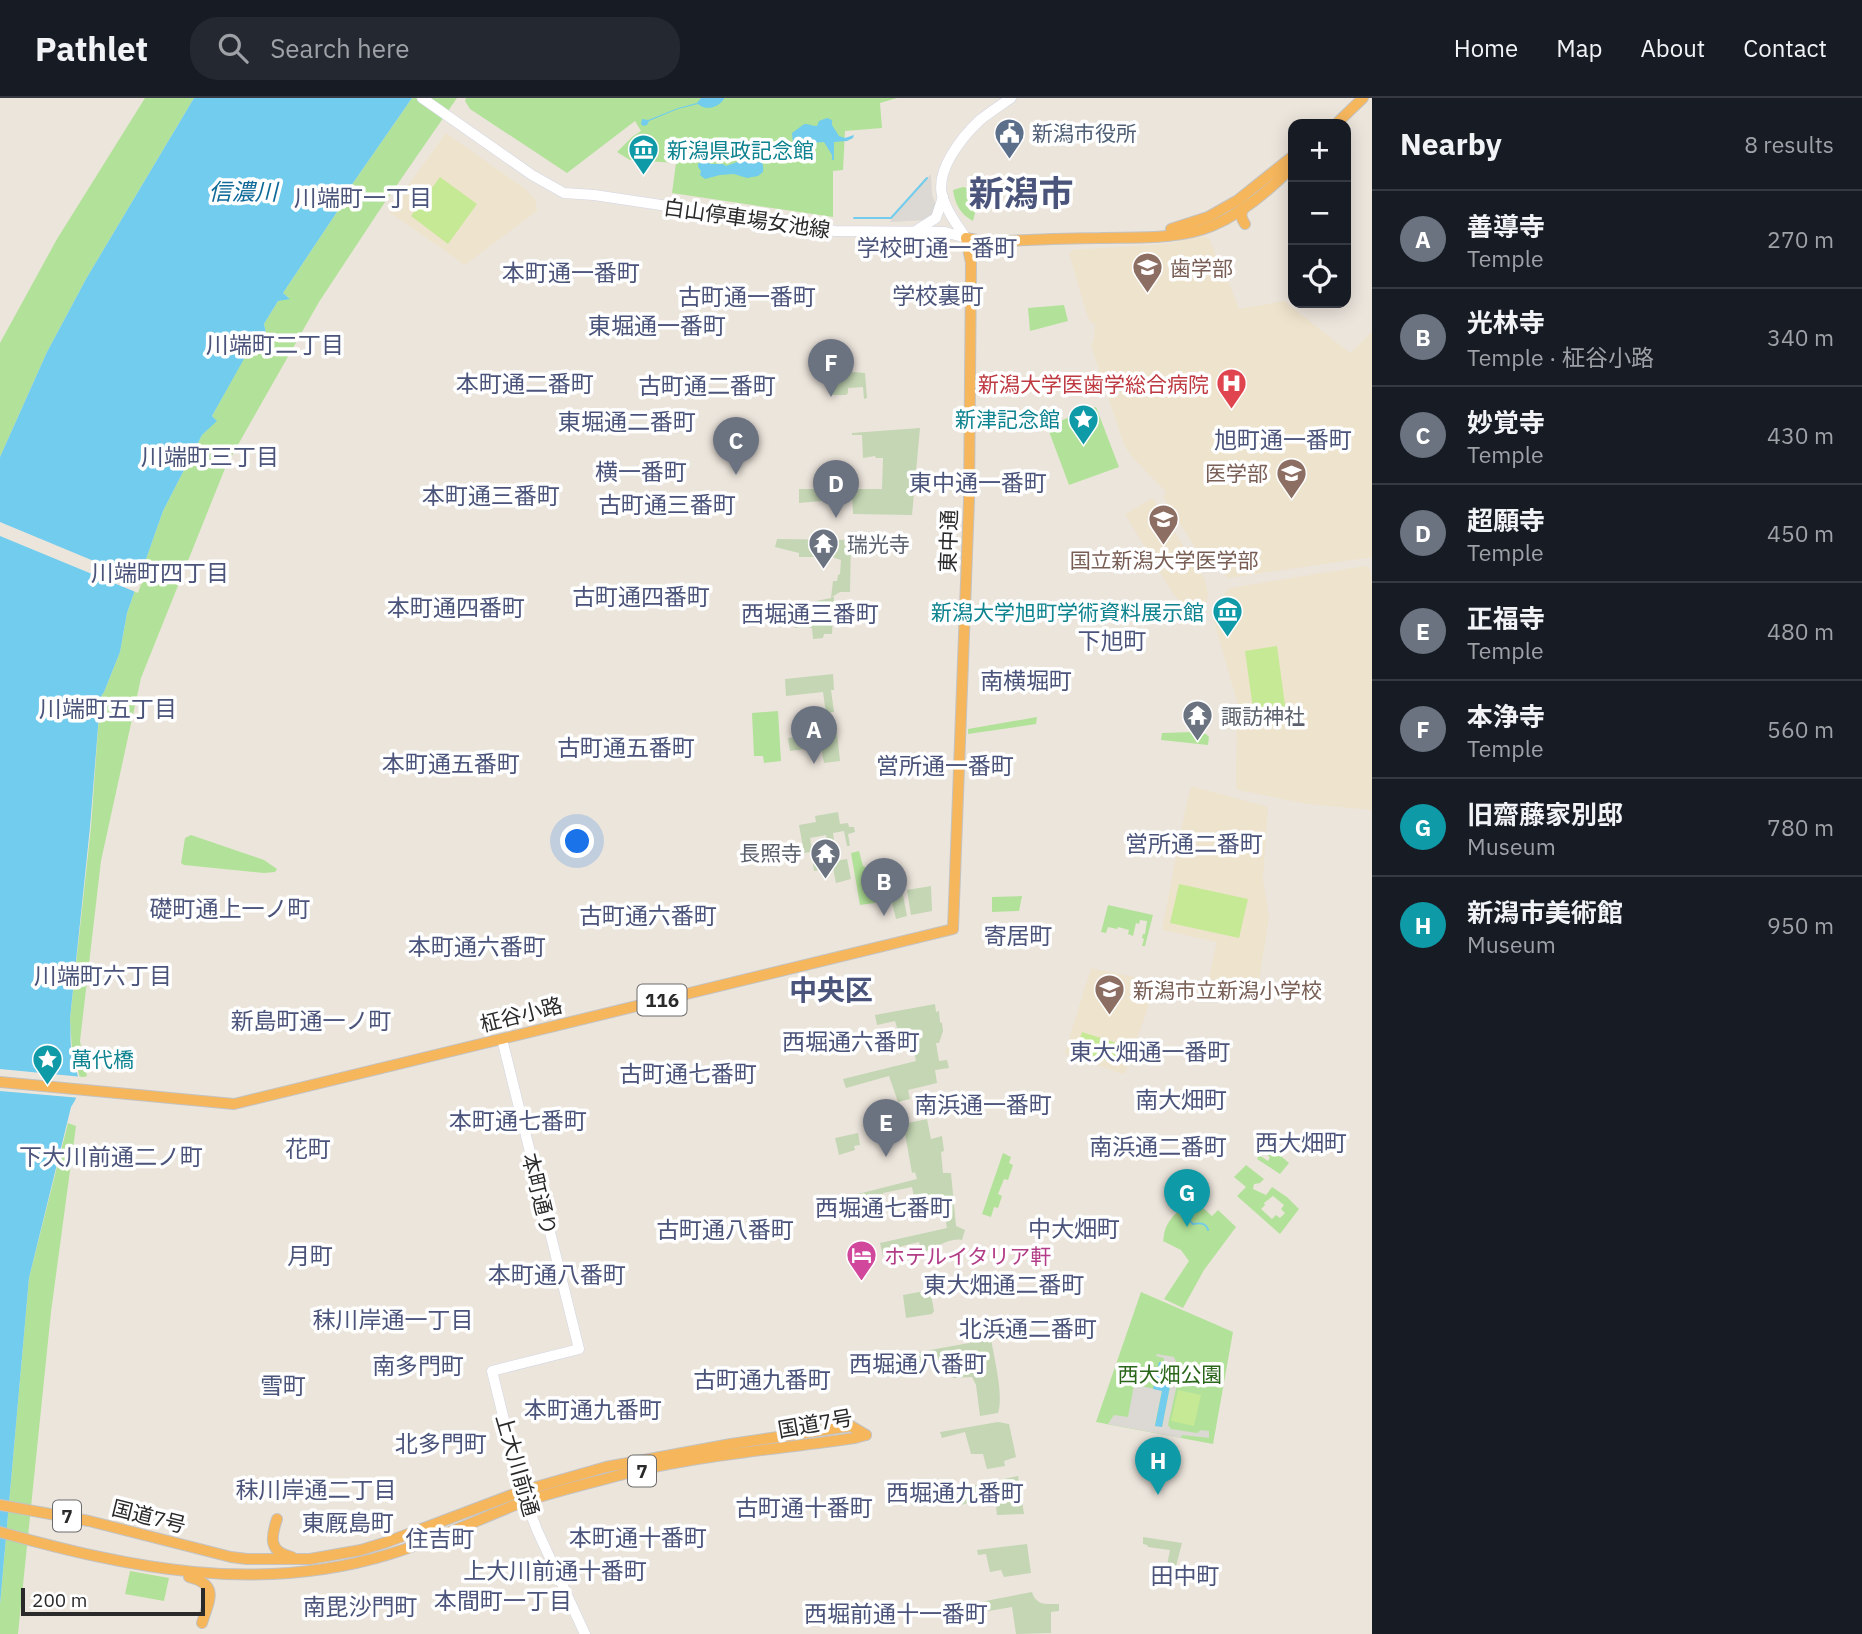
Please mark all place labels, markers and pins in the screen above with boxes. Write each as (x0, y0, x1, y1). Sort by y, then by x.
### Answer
public building icon: 新潟市役所 (992, 116, 1026, 160)
place label: 新潟市役所 (1032, 119, 1137, 147)
museum icon: 新潟県政記念館 (627, 133, 661, 177)
place label: 新潟県政記念館 (667, 136, 814, 164)
school or university icon: 歯学部 (1130, 251, 1164, 295)
place label: 歯学部 (1170, 254, 1233, 282)
pin: F (808, 339, 854, 397)
hospital icon: 新潟大学医歯学総合病院 (1215, 367, 1249, 411)
place label: 新潟大学医歯学総合病院 (978, 370, 1209, 398)
place icon: 新津記念館 (1066, 402, 1100, 446)
place label: 新津記念館 (955, 405, 1060, 433)
pin: C (713, 417, 759, 475)
school or university icon: 医学部 (1274, 456, 1308, 500)
place label: 医学部 (1205, 459, 1268, 487)
pin: D (813, 460, 859, 518)
school or university icon: 国立新潟大学医学部 (1147, 503, 1181, 547)
temple icon: 瑞光寺 (807, 527, 841, 571)
place label: 瑞光寺 (847, 530, 910, 558)
place label: 国立新潟大学医学部 (1070, 546, 1259, 574)
museum icon: 新潟大学旭町学術資料展示館 (1210, 595, 1244, 639)
place label: 新潟大学旭町学術資料展示館 (931, 598, 1204, 626)
temple icon: 諏訪神社 (1181, 699, 1215, 743)
place label: 諏訪神社 (1221, 702, 1305, 730)
pin: A (791, 706, 837, 764)
temple icon: 長照寺 (808, 836, 842, 880)
place label: 長照寺 (739, 839, 802, 867)
pin: B (861, 858, 907, 916)
school or university icon: 新潟市立新潟小学校 (1093, 973, 1127, 1017)
place label: 新潟市立新潟小学校 (1133, 976, 1322, 1004)
place icon: 萬代橋 (31, 1042, 65, 1086)
place label: 萬代橋 (71, 1045, 134, 1073)
pin: E (863, 1099, 909, 1157)
pin: G (1164, 1169, 1210, 1227)
hotel icon: ホテルイタリア軒 (844, 1239, 878, 1283)
place label: ホテルイタリア軒 (884, 1242, 1051, 1270)
pin: H (1135, 1437, 1181, 1495)

